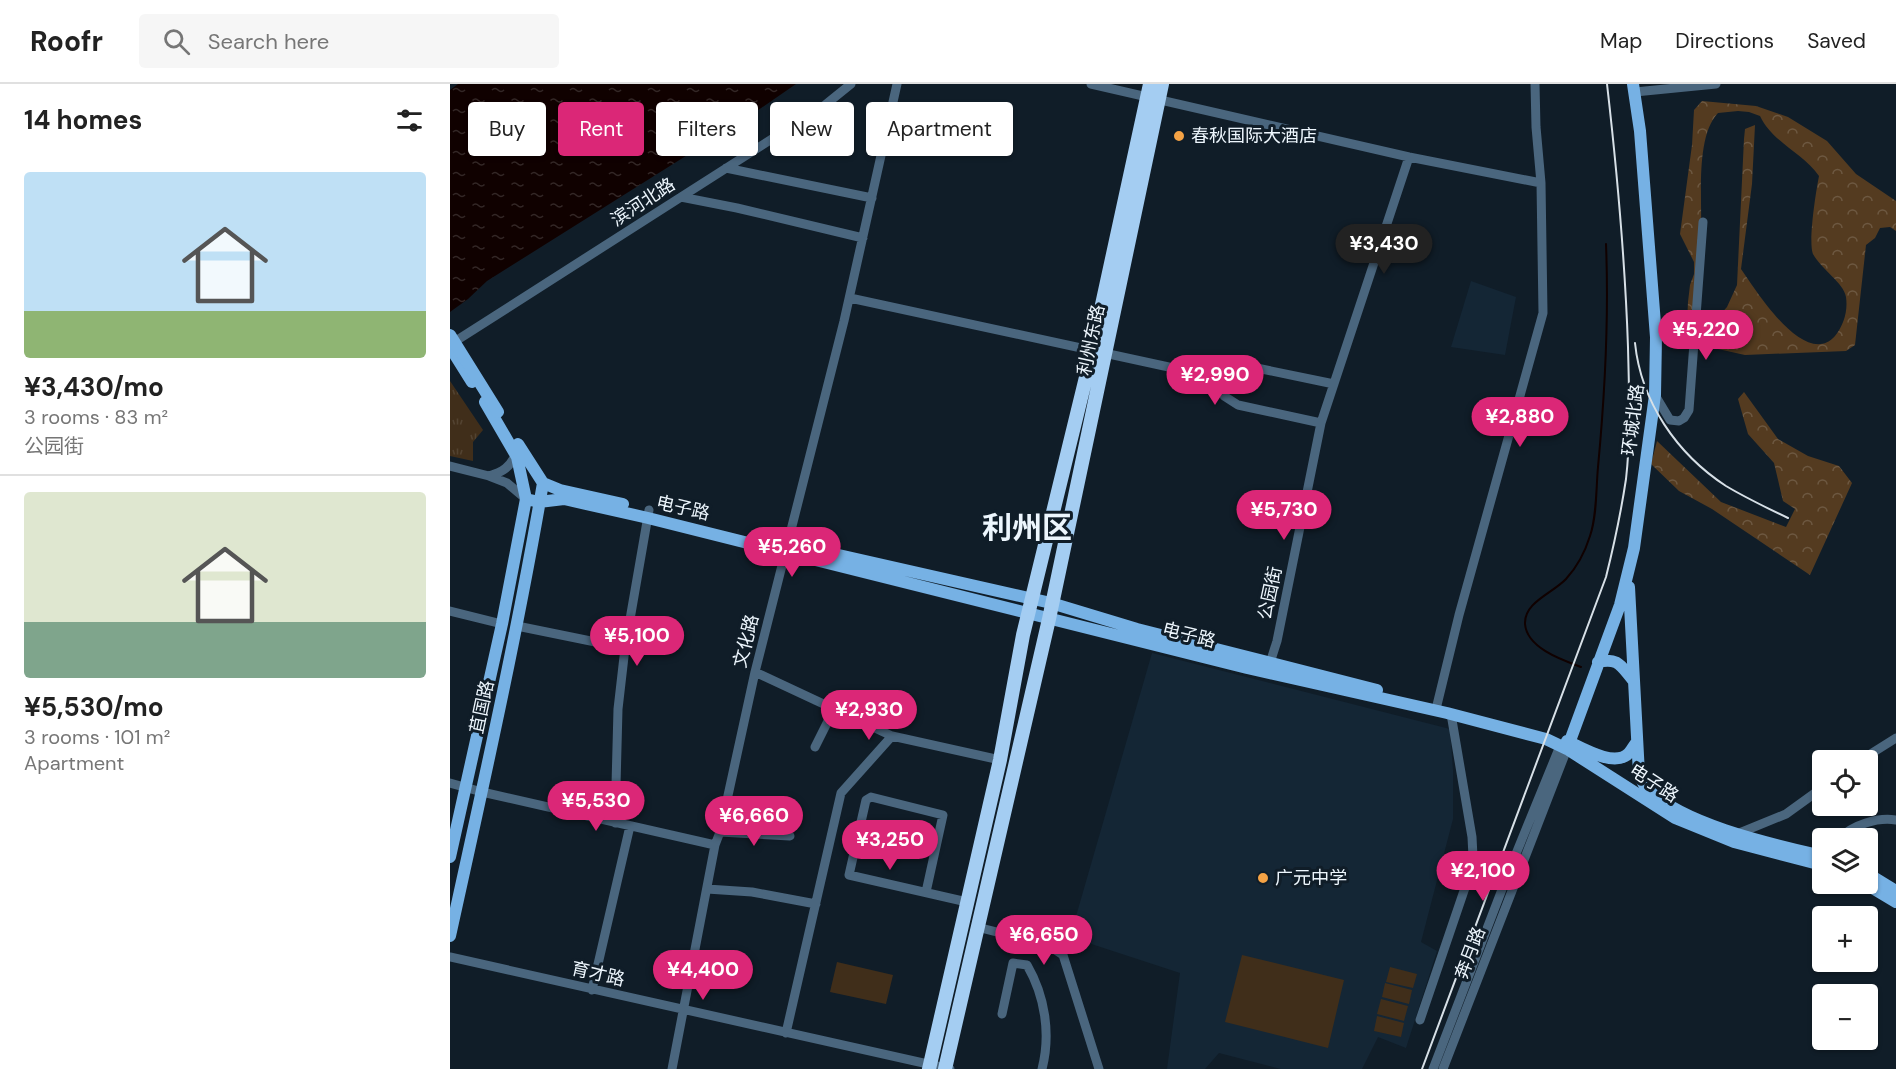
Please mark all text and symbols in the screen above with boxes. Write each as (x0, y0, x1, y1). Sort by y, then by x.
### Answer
search box (139, 14, 559, 68)
text: Roofr (30, 23, 103, 60)
icon: search (160, 25, 193, 58)
text: Search here (208, 27, 329, 56)
text: Map (1600, 27, 1642, 55)
text: Directions (1675, 27, 1774, 55)
text: Saved (1807, 27, 1866, 55)
chip: Buy (468, 102, 546, 156)
chip: Rent (558, 102, 644, 156)
chip: Filters (656, 102, 758, 156)
chip: New (770, 102, 854, 156)
chip: Apartment (866, 102, 1013, 156)
text: 14 homes (24, 103, 142, 137)
icon: filters (393, 104, 426, 137)
place label: 春秋国际大酒店 (1191, 124, 1317, 148)
marker: 春秋国际大酒店 (1172, 129, 1186, 143)
street label: 滨河北路 (606, 172, 680, 232)
icon: home (171, 211, 279, 319)
pin: ¥3,430 (1335, 224, 1433, 275)
text: ¥3,430 (1349, 230, 1419, 256)
street label: 利州东路 (1072, 302, 1110, 378)
pin: ¥5,220 (1657, 310, 1755, 361)
text: ¥5,220 (1672, 316, 1740, 342)
pin: ¥2,990 (1166, 355, 1264, 406)
text: ¥2,990 (1181, 361, 1249, 387)
text: ¥3,430/mo (24, 370, 164, 404)
street label: 环城北路 (1617, 383, 1649, 457)
pin: ¥2,880 (1471, 397, 1569, 448)
text: ¥2,880 (1486, 403, 1554, 429)
text: 3 rooms · 83 m² (24, 404, 168, 430)
text: 公园街 (24, 433, 84, 459)
street label: 电子路 (654, 490, 712, 526)
pin: ¥5,730 (1235, 490, 1333, 541)
text: ¥5,730 (1250, 496, 1318, 522)
district label: 利州区 (982, 508, 1072, 547)
pin: ¥5,260 (743, 527, 841, 578)
icon: home (171, 531, 279, 639)
text: ¥5,260 (758, 533, 826, 559)
street label: 公园街 (1253, 564, 1287, 622)
street label: 文化路 (728, 612, 764, 670)
pin: ¥5,100 (588, 616, 686, 667)
street label: 电子路 (1160, 617, 1218, 653)
text: ¥5,100 (604, 622, 670, 648)
street label: 苴国路 (465, 678, 499, 736)
text: ¥5,530/mo (24, 690, 164, 724)
pin: ¥2,930 (820, 690, 918, 741)
text: ¥2,930 (835, 696, 903, 722)
text: 3 rooms · 101 m² (24, 724, 170, 750)
text: Apartment (24, 750, 124, 776)
map controls (1812, 750, 1878, 1050)
button: locate (1812, 750, 1878, 816)
street label: 电子路 (1625, 758, 1683, 808)
pin: ¥5,530 (547, 781, 645, 832)
text: ¥5,530 (562, 787, 630, 813)
pin: ¥6,660 (705, 796, 803, 847)
text: ¥6,660 (719, 802, 789, 828)
pin: ¥3,250 (841, 820, 939, 871)
text: ¥3,250 (856, 826, 924, 852)
button: layers (1812, 828, 1878, 894)
pin: ¥2,100 (1434, 851, 1532, 902)
text: ¥2,100 (1451, 857, 1515, 883)
place label: 广元中学 (1275, 866, 1347, 890)
marker: 广元中学 (1256, 871, 1270, 885)
button: + (1812, 906, 1878, 972)
pin: ¥6,650 (995, 915, 1093, 966)
text: ¥6,650 (1009, 921, 1079, 947)
street label: 奔月路 (1449, 923, 1491, 983)
pin: ¥4,400 (654, 950, 752, 1001)
street label: 育才路 (569, 956, 627, 992)
text: ¥4,400 (667, 956, 739, 982)
button: − (1812, 984, 1878, 1050)

